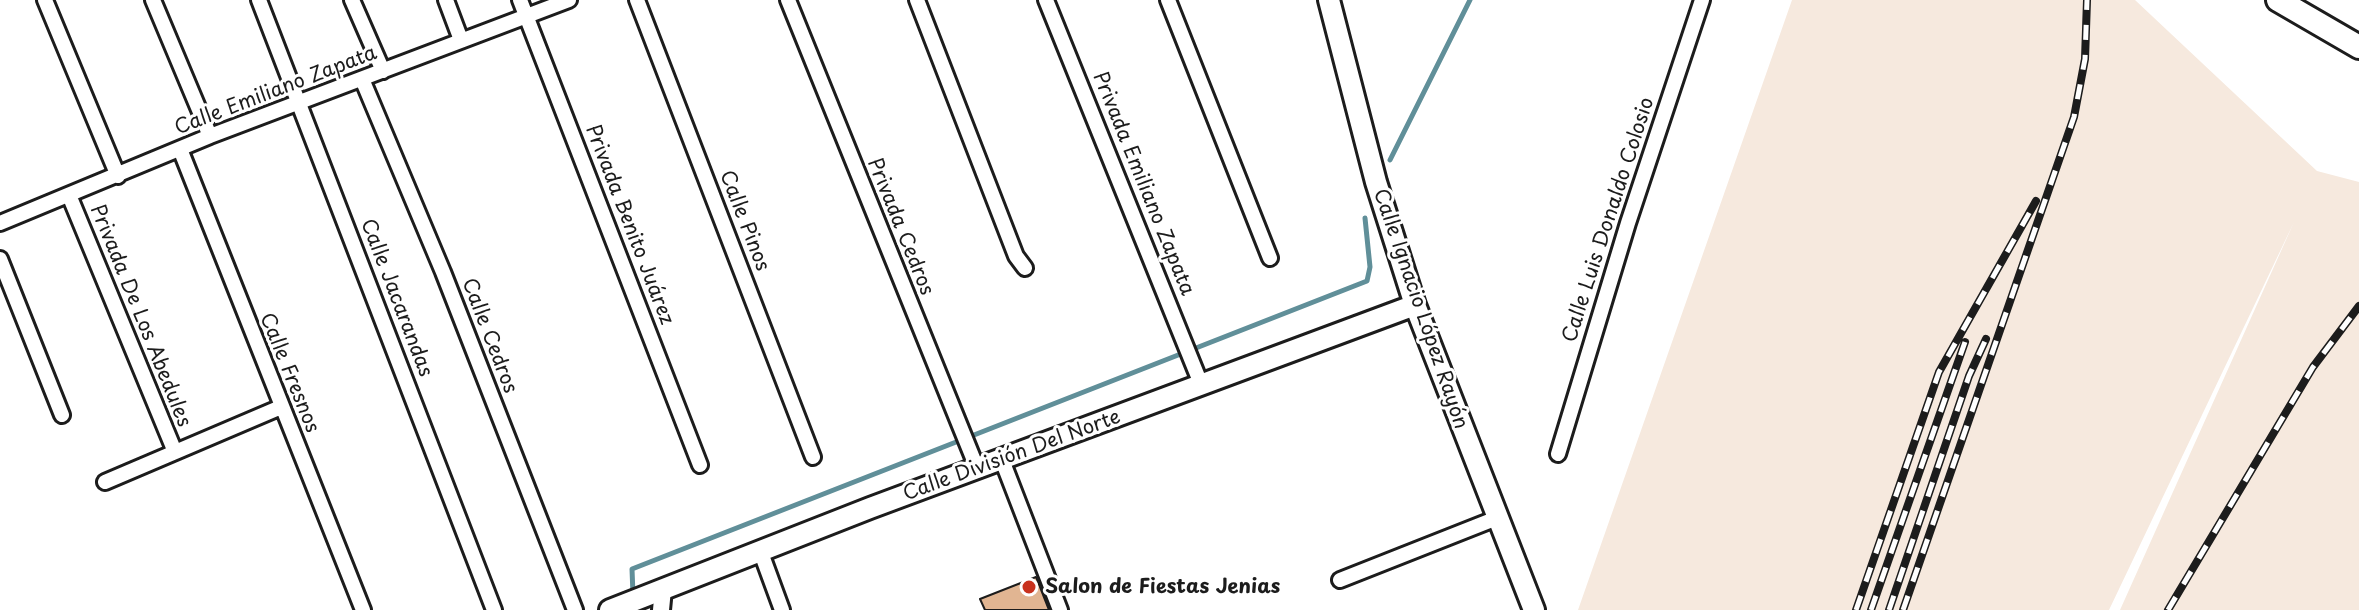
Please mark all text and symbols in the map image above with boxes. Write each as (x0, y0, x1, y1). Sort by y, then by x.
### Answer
street label: Calle Emiliano Zapata (172, 41, 380, 141)
street label: Privada Emiliano Zapata (1087, 69, 1199, 299)
street label: Calle Luis Donaldo Colosio (1558, 95, 1660, 345)
street label: Privada Benito Juárez (580, 122, 678, 328)
street label: Privada Cedros (862, 155, 938, 299)
street label: Calle Pinos (714, 167, 774, 275)
street label: Calle Ignacio López Rayón (1368, 186, 1472, 432)
street label: Privada De Los Abedules (84, 201, 196, 431)
street label: Calle Jacarandas (355, 216, 437, 380)
street label: Calle Cedros (456, 275, 522, 397)
street label: Calle Fresnos (254, 310, 324, 436)
street label: Calle División Del Norte (900, 405, 1124, 507)
place label: Salon de Fiestas Jenias (1045, 575, 1280, 599)
marker: Salon de Fiestas Jenias (1020, 578, 1038, 596)

